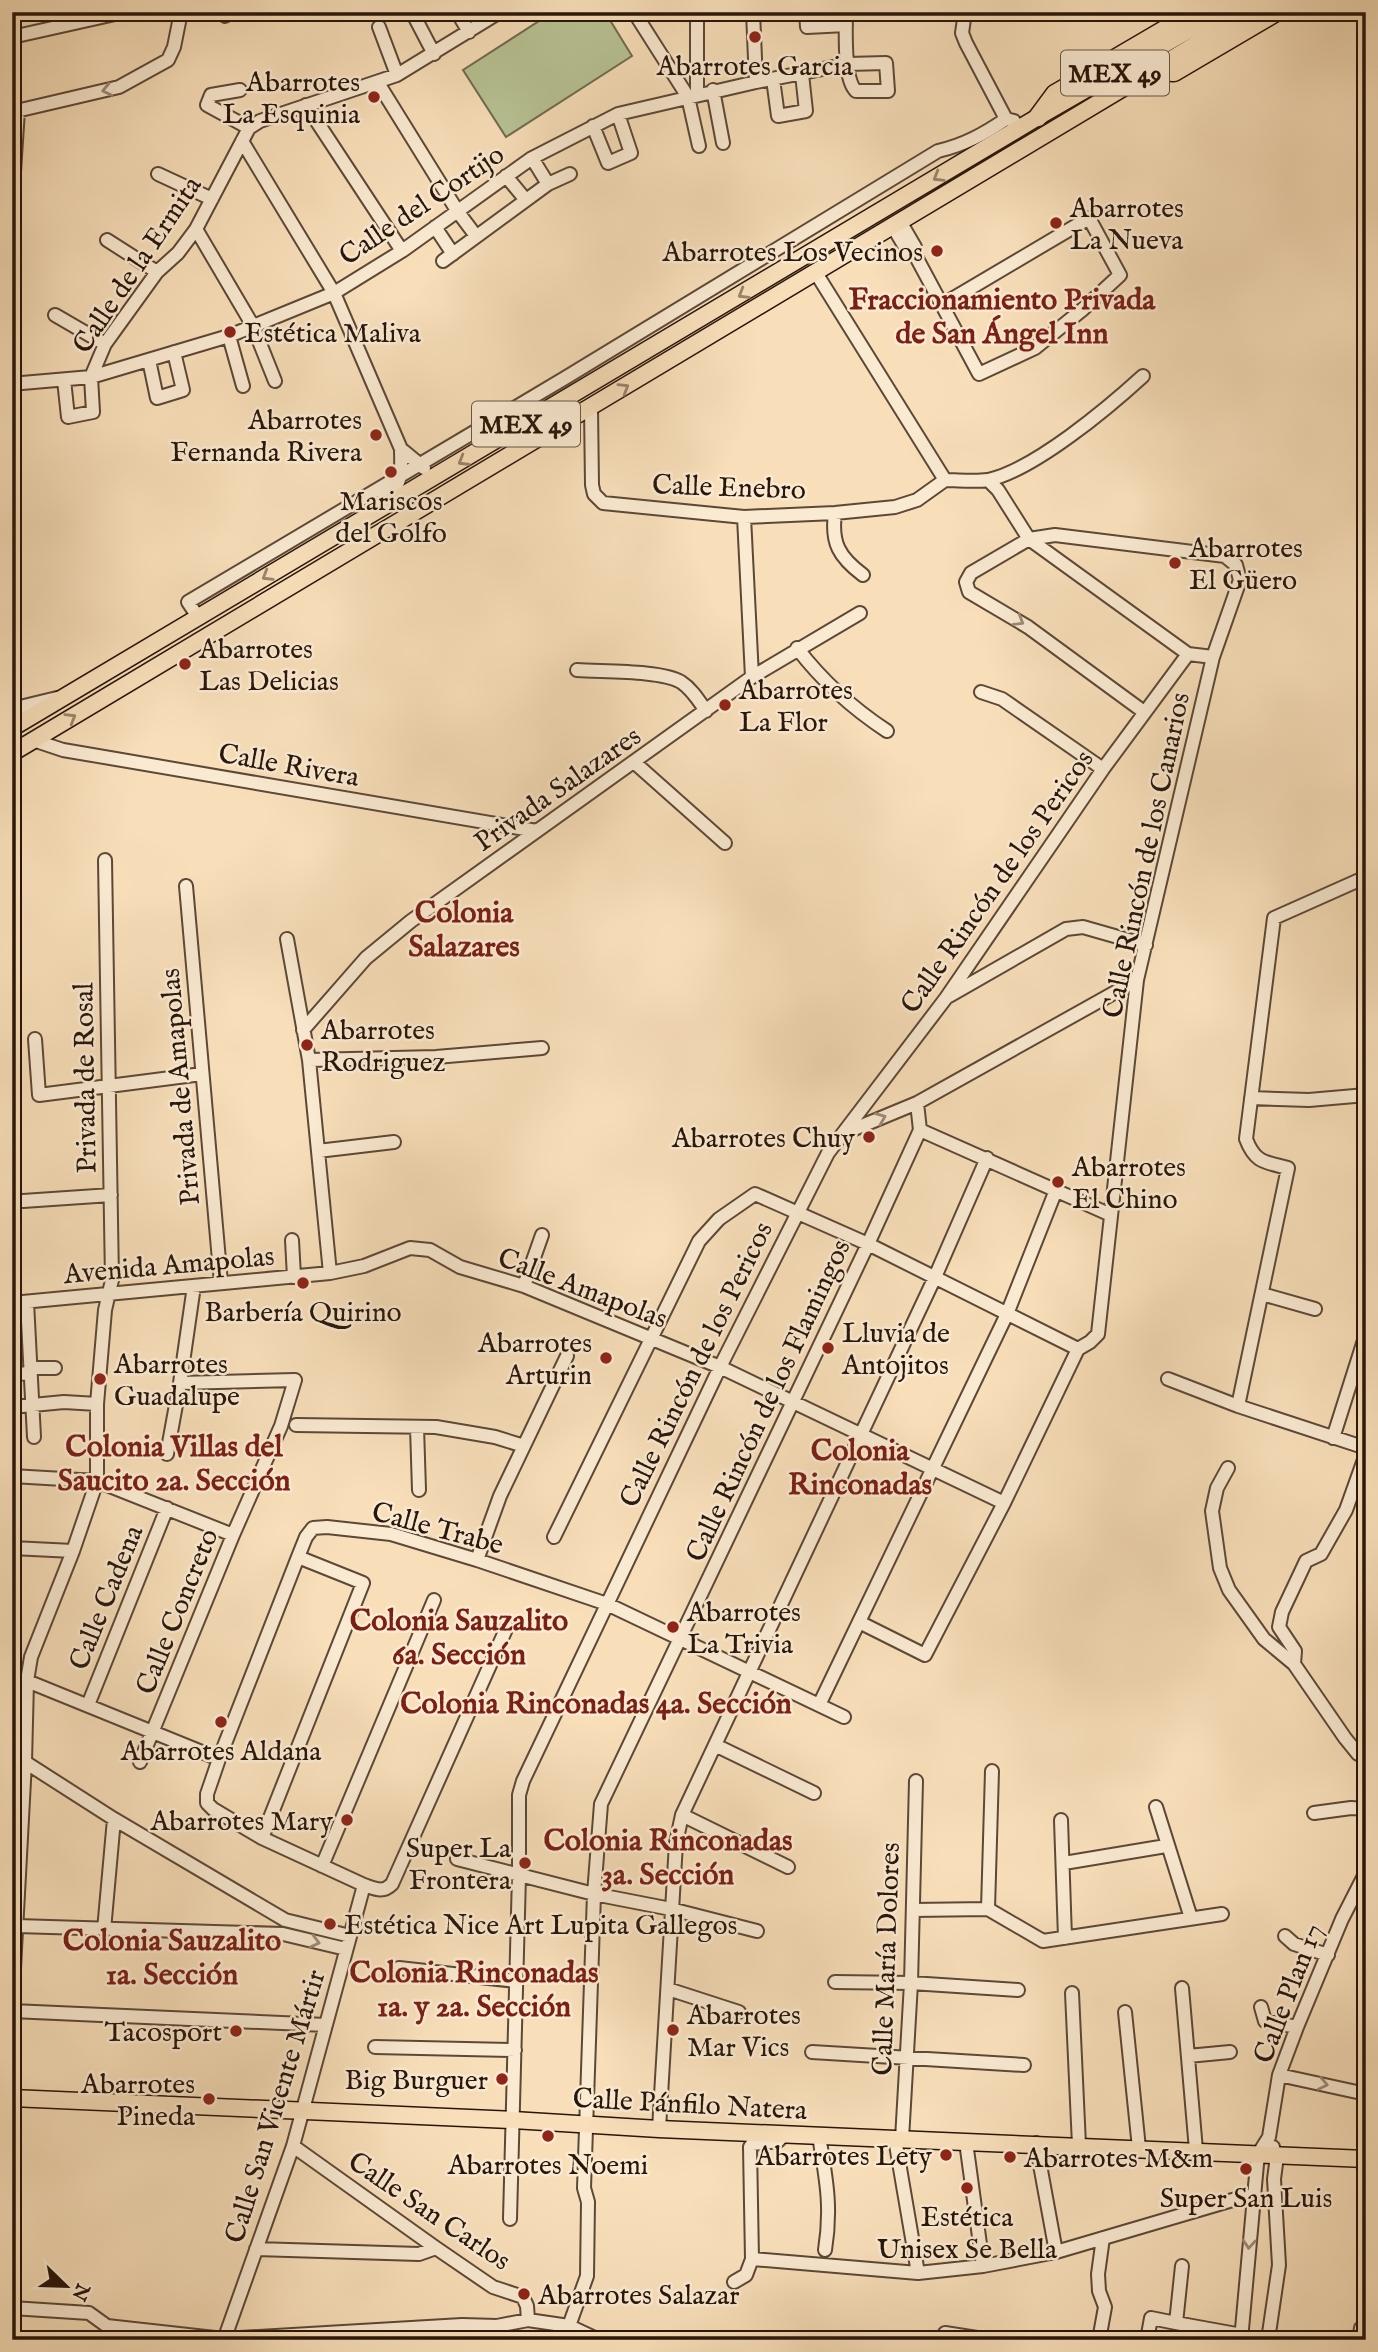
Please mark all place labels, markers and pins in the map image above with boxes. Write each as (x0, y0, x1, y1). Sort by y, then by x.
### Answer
marker: Abarrotes Garcia (747, 29, 763, 45)
place label: Abarrotes Garcia (656, 50, 854, 85)
place label: Abarrotes La Esquinia (222, 66, 361, 133)
marker: Abarrotes La Esquinia (366, 89, 382, 105)
place label: Abarrotes La Nueva (1069, 192, 1184, 259)
marker: Abarrotes La Nueva (1048, 215, 1064, 231)
place label: Abarrotes Los Vecinos (662, 236, 923, 271)
marker: Abarrotes Los Vecinos (929, 243, 945, 259)
place label: Estética Maliva (244, 317, 422, 352)
marker: Estética Maliva (222, 324, 238, 340)
place label: Abarrotes Fernanda Rivera (170, 404, 363, 471)
marker: Abarrotes Fernanda Rivera (368, 427, 384, 443)
marker: Mariscos del Golfo (383, 464, 399, 480)
place label: Mariscos del Golfo (335, 485, 447, 552)
place label: Abarrotes El Güero (1188, 532, 1303, 599)
marker: Abarrotes El Güero (1167, 555, 1183, 571)
place label: Abarrotes Las Delicias (198, 633, 339, 700)
marker: Abarrotes Las Delicias (177, 656, 193, 672)
place label: Abarrotes La Flor (738, 674, 853, 741)
marker: Abarrotes La Flor (717, 697, 733, 713)
place label: Abarrotes Rodriguez (320, 1014, 446, 1081)
marker: Abarrotes Rodriguez (299, 1037, 315, 1053)
place label: Abarrotes Chuy (671, 1122, 855, 1157)
marker: Abarrotes Chuy (861, 1129, 877, 1145)
place label: Abarrotes El Chino (1071, 1151, 1186, 1218)
marker: Abarrotes El Chino (1050, 1174, 1066, 1190)
marker: Barbería Quirino (295, 1275, 311, 1291)
place label: Barbería Quirino (204, 1296, 402, 1331)
place label: Lluvia de Antojitos (841, 1317, 950, 1384)
place label: Abarrotes Arturin (477, 1327, 592, 1394)
marker: Lluvia de Antojitos (820, 1340, 836, 1356)
place label: Abarrotes Guadalupe (113, 1348, 240, 1415)
marker: Abarrotes Arturin (598, 1350, 614, 1366)
marker: Abarrotes Guadalupe (92, 1371, 108, 1387)
place label: Abarrotes La Trivia (686, 1596, 801, 1663)
marker: Abarrotes La Trivia (665, 1619, 681, 1635)
marker: Abarrotes Aldana (213, 1714, 229, 1730)
place label: Abarrotes Aldana (120, 1735, 322, 1770)
place label: Abarrotes Mary (149, 1805, 333, 1840)
marker: Abarrotes Mary (339, 1812, 355, 1828)
place label: Super La Frontera (406, 1832, 512, 1899)
marker: Super La Frontera (517, 1855, 533, 1871)
place label: Estética Nice Art Lupita Gallegos (344, 1909, 737, 1944)
marker: Estética Nice Art Lupita Gallegos (322, 1916, 338, 1932)
place label: Abarrotes Mar Vics (686, 1999, 801, 2066)
place label: Tacosport (105, 2016, 222, 2051)
marker: Abarrotes Mar Vics (665, 2022, 681, 2038)
marker: Tacosport (228, 2023, 244, 2039)
place label: Big Burguer (345, 2064, 488, 2099)
place label: Abarrotes Pineda (80, 2068, 196, 2135)
marker: Big Burguer (494, 2071, 510, 2087)
marker: Abarrotes Pineda (201, 2091, 217, 2107)
marker: Abarrotes Noemi (540, 2128, 556, 2144)
place label: Abarrotes Lety (755, 2140, 932, 2175)
place label: Abarrotes M&m (1023, 2142, 1213, 2177)
marker: Abarrotes Lety (938, 2147, 954, 2163)
place label: Abarrotes Noemi (447, 2149, 648, 2184)
marker: Abarrotes M&m (1002, 2149, 1018, 2165)
marker: Super San Luis (1238, 2161, 1254, 2177)
marker: Estética Unisex Se Bella (959, 2180, 975, 2196)
place label: Super San Luis (1160, 2182, 1332, 2217)
place label: Estética Unisex Se Bella (877, 2201, 1058, 2268)
place label: Abarrotes Salazar (537, 2279, 740, 2314)
marker: Abarrotes Salazar (516, 2286, 532, 2302)

